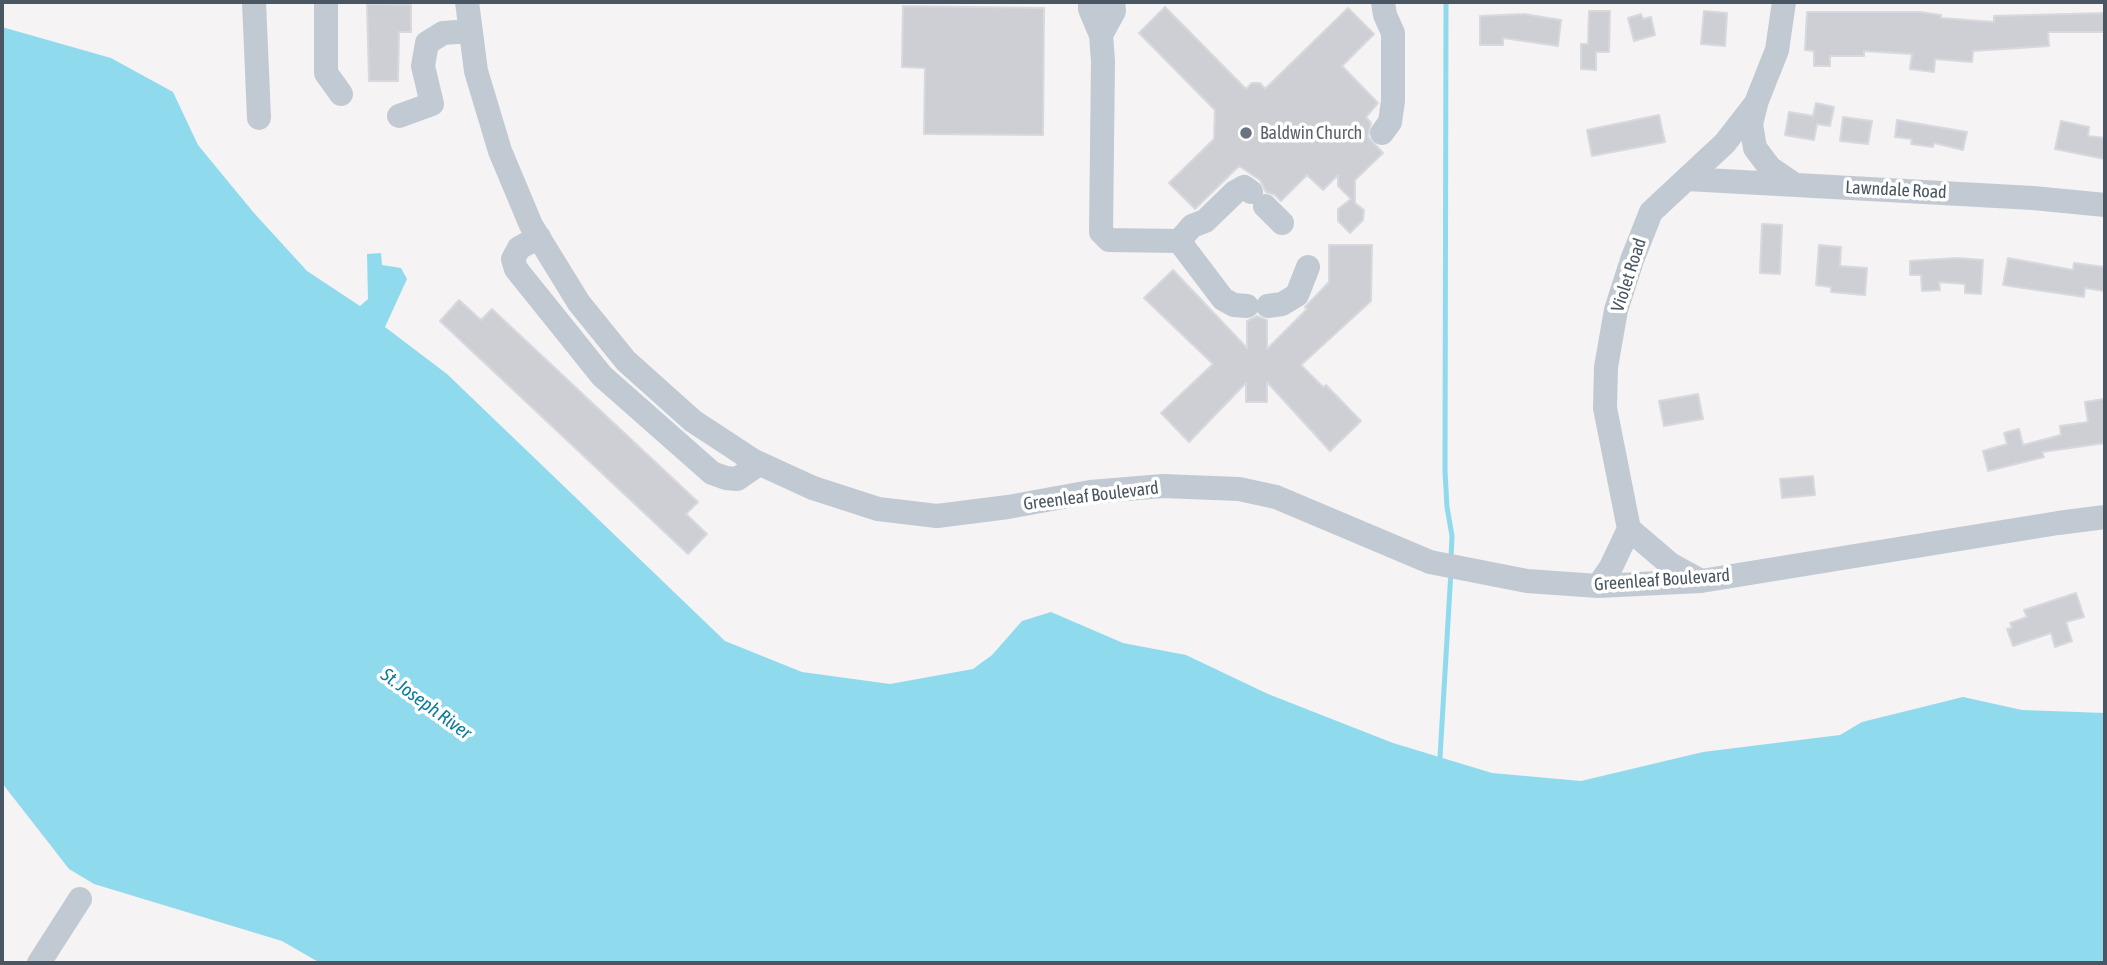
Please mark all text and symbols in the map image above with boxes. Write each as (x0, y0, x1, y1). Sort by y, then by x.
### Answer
place label: Baldwin Church (1260, 122, 1362, 144)
marker: Baldwin Church (1238, 125, 1254, 141)
street label: Lawndale Road (1845, 177, 1947, 203)
street label: Violet Road (1607, 235, 1651, 315)
street label: Greenleaf Boulevard (1022, 477, 1160, 515)
street label: Greenleaf Boulevard (1593, 564, 1731, 596)
water label: St. Joseph River (376, 664, 476, 744)

